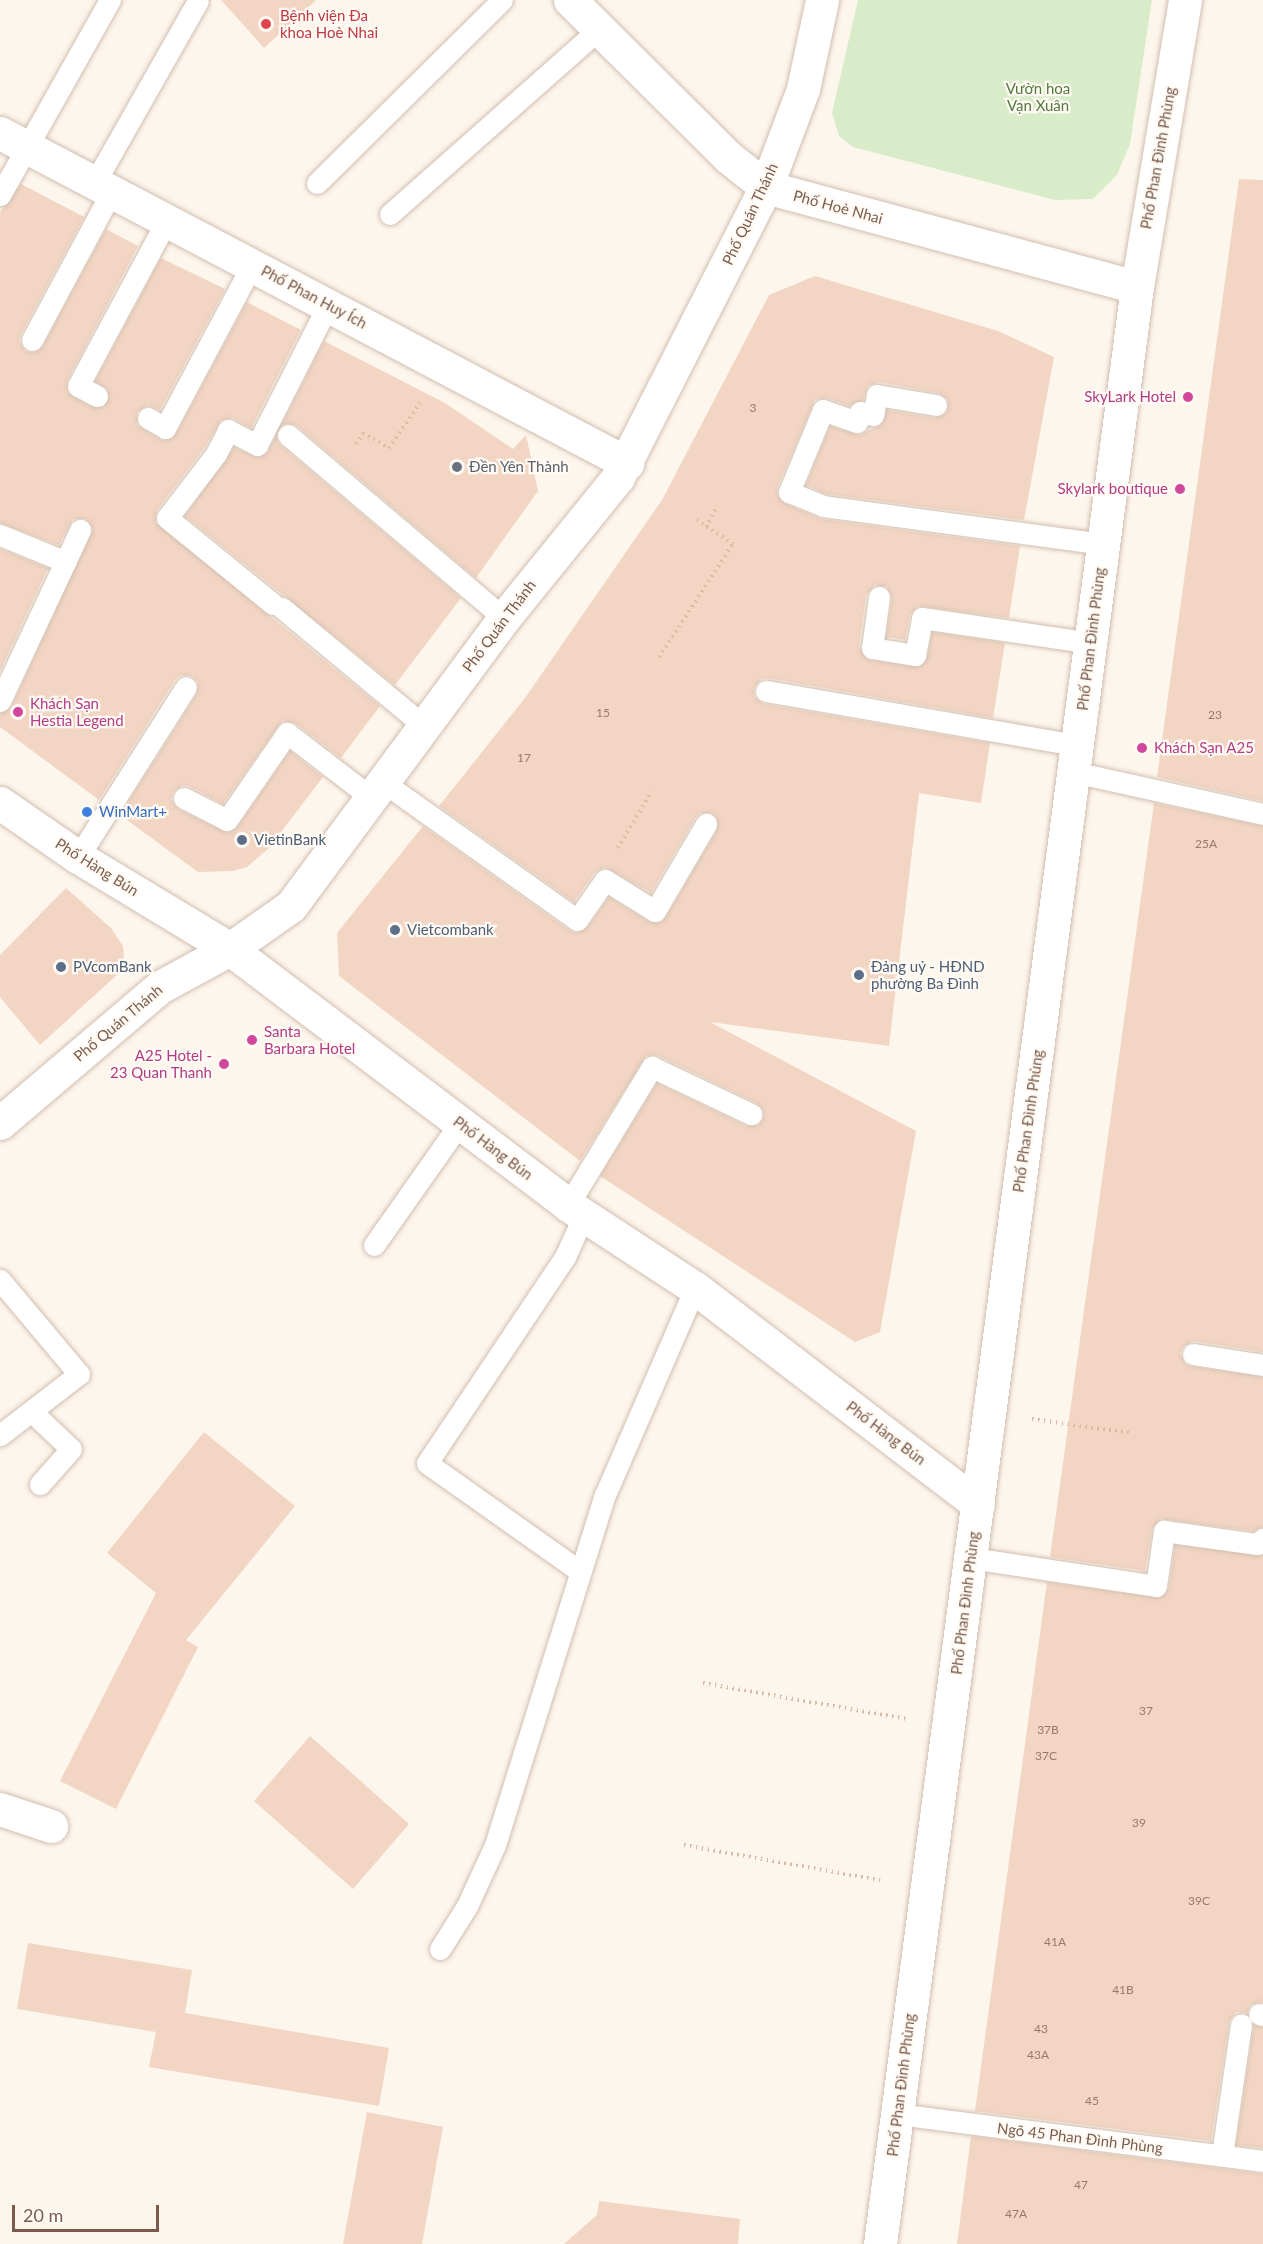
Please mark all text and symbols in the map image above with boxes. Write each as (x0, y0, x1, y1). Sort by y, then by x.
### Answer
place label: Bệnh viện Đa khoa Hoè Nhai (280, 6, 378, 41)
marker: Bệnh viện Đa khoa Hoè Nhai (257, 15, 275, 33)
park label: Vườn hoa Vạn Xuân (1006, 79, 1070, 114)
street label: Phố Phan Đình Phùng (1137, 85, 1179, 231)
street label: Phố Quán Thánh (718, 160, 782, 268)
street label: Phố Hoè Nhai (791, 186, 885, 228)
street label: Phố Phan Huy Ích (258, 261, 370, 333)
place label: SkyLark Hotel (1084, 388, 1176, 406)
marker: SkyLark Hotel (1181, 390, 1195, 404)
house number: 3 (750, 401, 756, 415)
place label: Đền Yên Thành (469, 458, 570, 476)
marker: Đền Yên Thành (450, 460, 464, 474)
place label: Skylark boutique (1058, 480, 1168, 498)
marker: Skylark boutique (1173, 482, 1187, 496)
street label: Phố Phan Đình Phùng (1073, 566, 1109, 712)
street label: Phố Quán Thánh (458, 576, 540, 676)
place label: Khách Sạn Hestia Legend (30, 694, 124, 729)
marker: Khách Sạn Hestia Legend (11, 705, 25, 719)
house number: 15 (596, 706, 610, 720)
house number: 23 (1208, 708, 1222, 722)
place label: Khách Sạn A25 (1154, 739, 1254, 757)
marker: Khách Sạn A25 (1135, 741, 1149, 755)
house number: 17 (517, 751, 531, 765)
place label: WinMart+ (99, 803, 167, 821)
marker: WinMart+ (80, 805, 94, 819)
place label: VietinBank (254, 831, 326, 849)
marker: VietinBank (235, 833, 249, 847)
street label: Phố Hàng Bún (52, 834, 142, 900)
house number: 25A (1195, 837, 1217, 851)
place label: Vietcombank (407, 921, 494, 939)
marker: Vietcombank (388, 923, 402, 937)
place label: Đảng uỷ - HĐND phường Ba Đình (871, 957, 985, 992)
place label: PVcomBank (73, 958, 152, 976)
marker: PVcomBank (54, 960, 68, 974)
marker: Đảng uỷ - HĐND phường Ba Đình (852, 968, 866, 982)
street label: Phố Quán Thánh (70, 980, 166, 1066)
place label: Santa Barbara Hotel (264, 1022, 355, 1057)
marker: Santa Barbara Hotel (245, 1033, 259, 1047)
place label: A25 Hotel - 23 Quan Thanh (110, 1046, 212, 1081)
street label: Phố Phan Đình Phùng (1009, 1048, 1047, 1194)
marker: A25 Hotel - 23 Quan Thanh (217, 1057, 231, 1071)
street label: Phố Hàng Bún (450, 1112, 536, 1184)
street label: Phố Hàng Bún (843, 1397, 929, 1469)
street label: Phố Phan Đình Phùng (947, 1530, 983, 1676)
house number: 37 (1139, 1704, 1153, 1718)
house number: 37B (1037, 1723, 1059, 1737)
house number: 37C (1035, 1749, 1057, 1763)
house number: 39 (1132, 1816, 1146, 1830)
house number: 39C (1188, 1894, 1210, 1908)
house number: 41A (1044, 1935, 1066, 1949)
house number: 41B (1112, 1983, 1134, 1997)
street label: Phố Phan Đình Phùng (883, 2012, 919, 2158)
house number: 43 (1034, 2022, 1048, 2036)
house number: 43A (1027, 2048, 1049, 2062)
house number: 45 (1085, 2094, 1099, 2108)
street label: Ngõ 45 Phan Đình Phùng (996, 2119, 1164, 2157)
house number: 47 (1074, 2178, 1088, 2192)
scale bar (15, 2193, 162, 2231)
text: 20 m (23, 2204, 63, 2226)
house number: 47A (1005, 2207, 1027, 2221)

